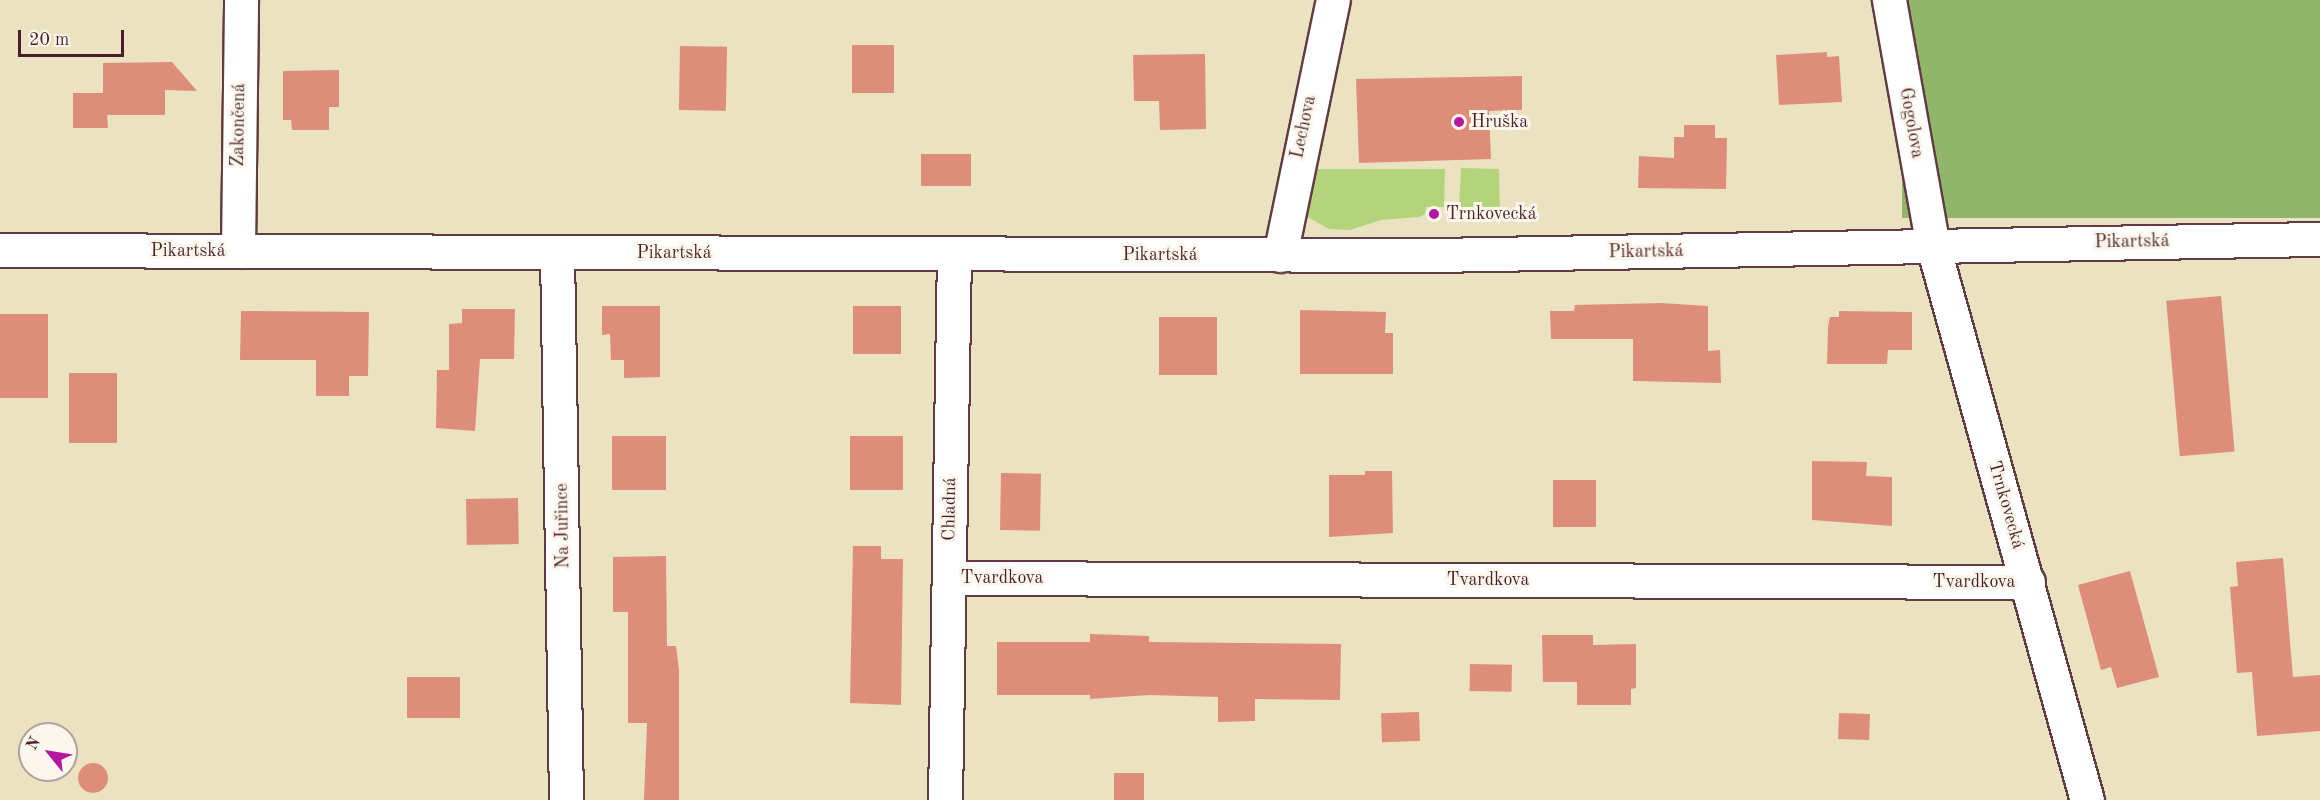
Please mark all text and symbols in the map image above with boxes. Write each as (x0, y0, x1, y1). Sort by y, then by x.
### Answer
scale bar (21, 18, 128, 56)
text: 20 m (29, 31, 69, 49)
street label: Zakončená (227, 83, 251, 167)
street label: Gogolova (1894, 86, 1928, 160)
street label: Lechova (1287, 93, 1321, 161)
place label: Hruška (1471, 111, 1528, 133)
marker: Hruška (1452, 115, 1466, 129)
place label: Trnkovecká (1446, 203, 1537, 225)
marker: Trnkovecká (1427, 207, 1441, 221)
street label: Pikartská (2094, 231, 2170, 253)
street label: Pikartská (150, 240, 226, 262)
street label: Pikartská (1608, 241, 1684, 263)
street label: Pikartská (636, 242, 712, 264)
street label: Pikartská (1122, 244, 1198, 266)
street label: Trnkovecká (1983, 459, 2029, 551)
street label: Chladná (939, 477, 961, 541)
street label: Na Juřince (551, 483, 575, 569)
street label: Tvardkova (961, 567, 1043, 589)
street label: Tvardkova (1447, 569, 1529, 591)
street label: Tvardkova (1933, 571, 2015, 593)
north arrow (18, 722, 78, 782)
text: N (24, 735, 44, 753)

